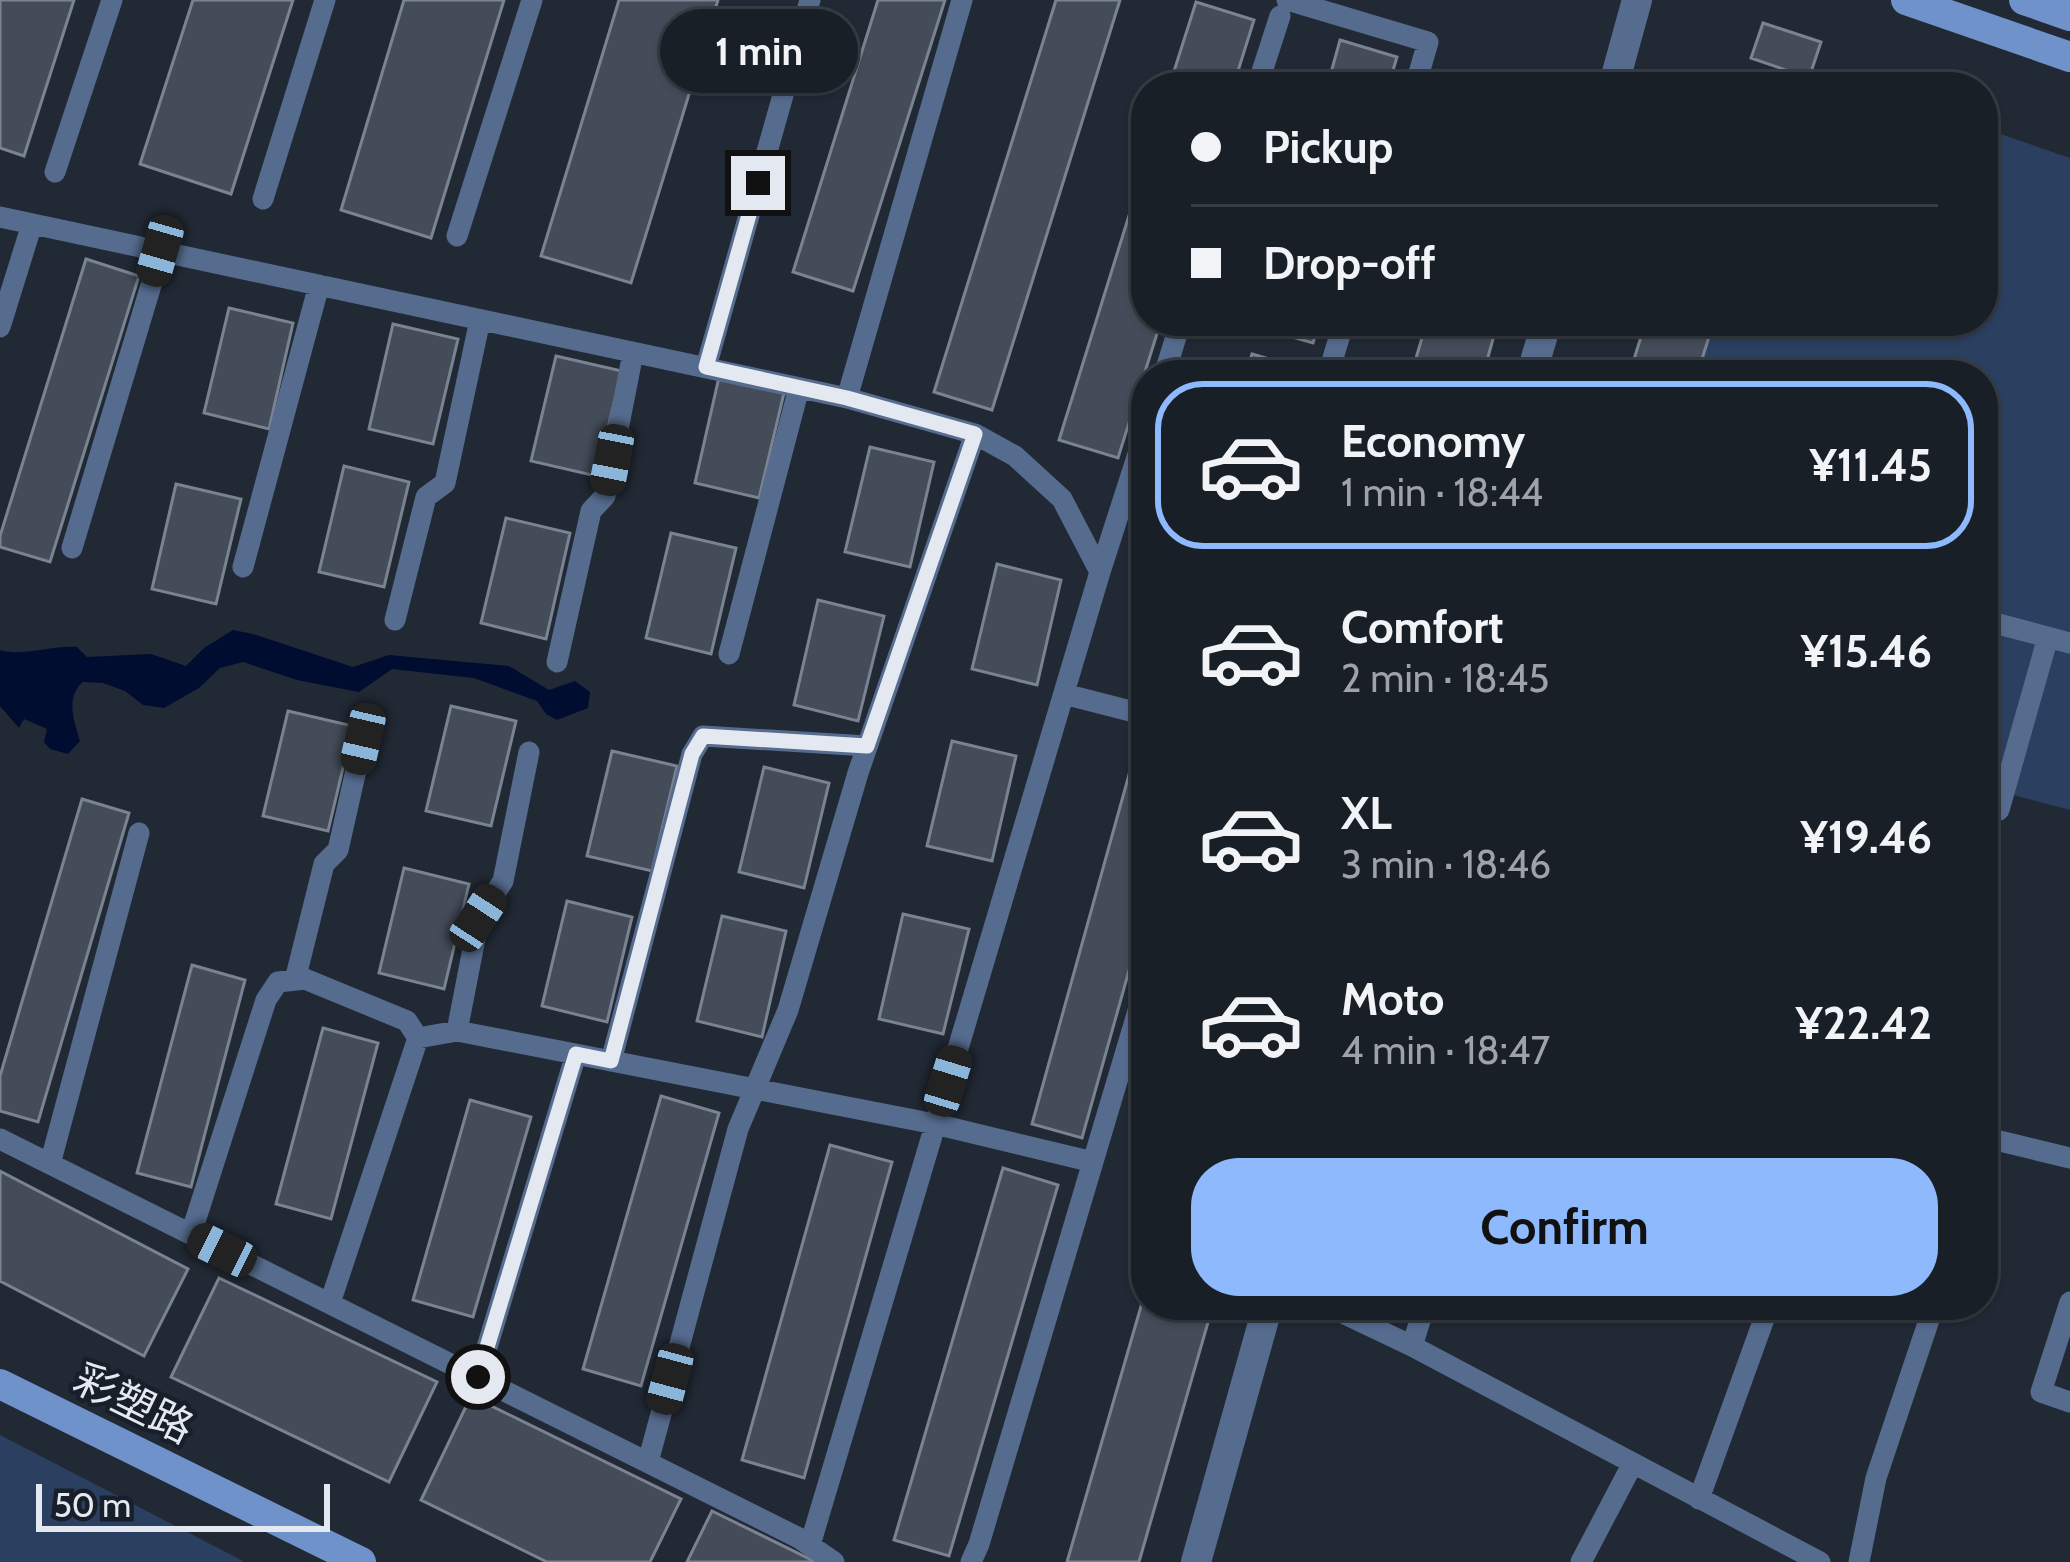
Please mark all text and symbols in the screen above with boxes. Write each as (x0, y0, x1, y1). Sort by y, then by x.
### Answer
callout: 1 min (659, 9, 857, 93)
text: 1 min (715, 27, 803, 75)
text: Pickup (1263, 120, 1393, 174)
route end (731, 156, 785, 210)
car (133, 211, 187, 291)
text: Drop-off (1263, 236, 1436, 290)
icon: car (1197, 411, 1305, 519)
text: Economy (1341, 414, 1525, 468)
car (587, 421, 637, 499)
text: ¥11.45 (1810, 438, 1932, 492)
text: 1 min · 18:44 (1341, 468, 1543, 516)
icon: car (1197, 597, 1305, 705)
text: Comfort (1341, 600, 1504, 654)
text: ¥15.46 (1801, 624, 1932, 678)
text: 2 min · 18:45 (1341, 654, 1549, 702)
car (337, 700, 389, 778)
icon: car (1197, 783, 1305, 891)
text: XL (1341, 786, 1392, 840)
text: ¥19.46 (1800, 810, 1932, 864)
text: 3 min · 18:46 (1341, 840, 1551, 888)
car (443, 878, 513, 958)
icon: car (1197, 969, 1305, 1077)
text: Moto (1341, 972, 1444, 1026)
text: ¥22.42 (1795, 996, 1932, 1050)
text: 4 min · 18:47 (1341, 1026, 1550, 1074)
car (920, 1041, 976, 1121)
button: Confirm (1191, 1158, 1938, 1296)
car (182, 1218, 262, 1282)
car (643, 1340, 697, 1418)
route start (451, 1350, 505, 1404)
street label: 彩塑路 (66, 1352, 202, 1454)
scale bar (36, 1478, 330, 1531)
text: 50 m (54, 1485, 131, 1525)

